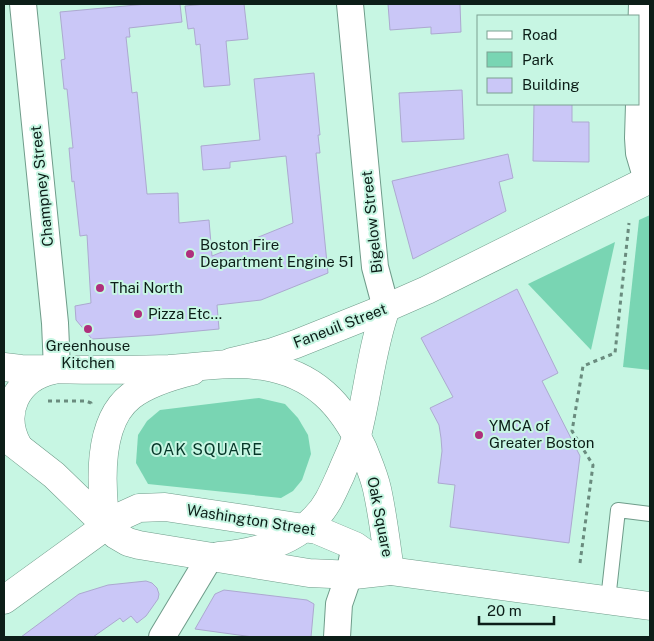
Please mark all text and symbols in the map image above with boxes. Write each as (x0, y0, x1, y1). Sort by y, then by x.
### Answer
legend (477, 15, 639, 105)
text: Road (522, 26, 558, 43)
text: Park (522, 51, 554, 68)
text: Building (522, 76, 580, 93)
street label: Champney Street (27, 125, 56, 247)
street label: Bigelow Street (358, 170, 385, 274)
place label: Boston Fire Department Engine 51 (200, 236, 354, 270)
marker: Boston Fire Department Engine 51 (184, 248, 196, 260)
place label: Thai North (110, 279, 183, 296)
marker: Thai North (94, 282, 106, 294)
street label: Faneuil Street (291, 300, 389, 351)
place label: Pizza Etc... (148, 305, 222, 322)
marker: Pizza Etc... (132, 308, 144, 320)
marker: Greenhouse Kitchen (82, 323, 94, 335)
place label: Greenhouse Kitchen (46, 337, 130, 371)
place label: YMCA of Greater Boston (489, 417, 594, 451)
marker: YMCA of Greater Boston (473, 429, 485, 441)
district label: OAK SQUARE (151, 440, 263, 459)
street label: Oak Square (364, 475, 397, 559)
street label: Washington Street (185, 501, 317, 538)
scale bar (479, 594, 554, 626)
text: 20 m (487, 602, 522, 619)

